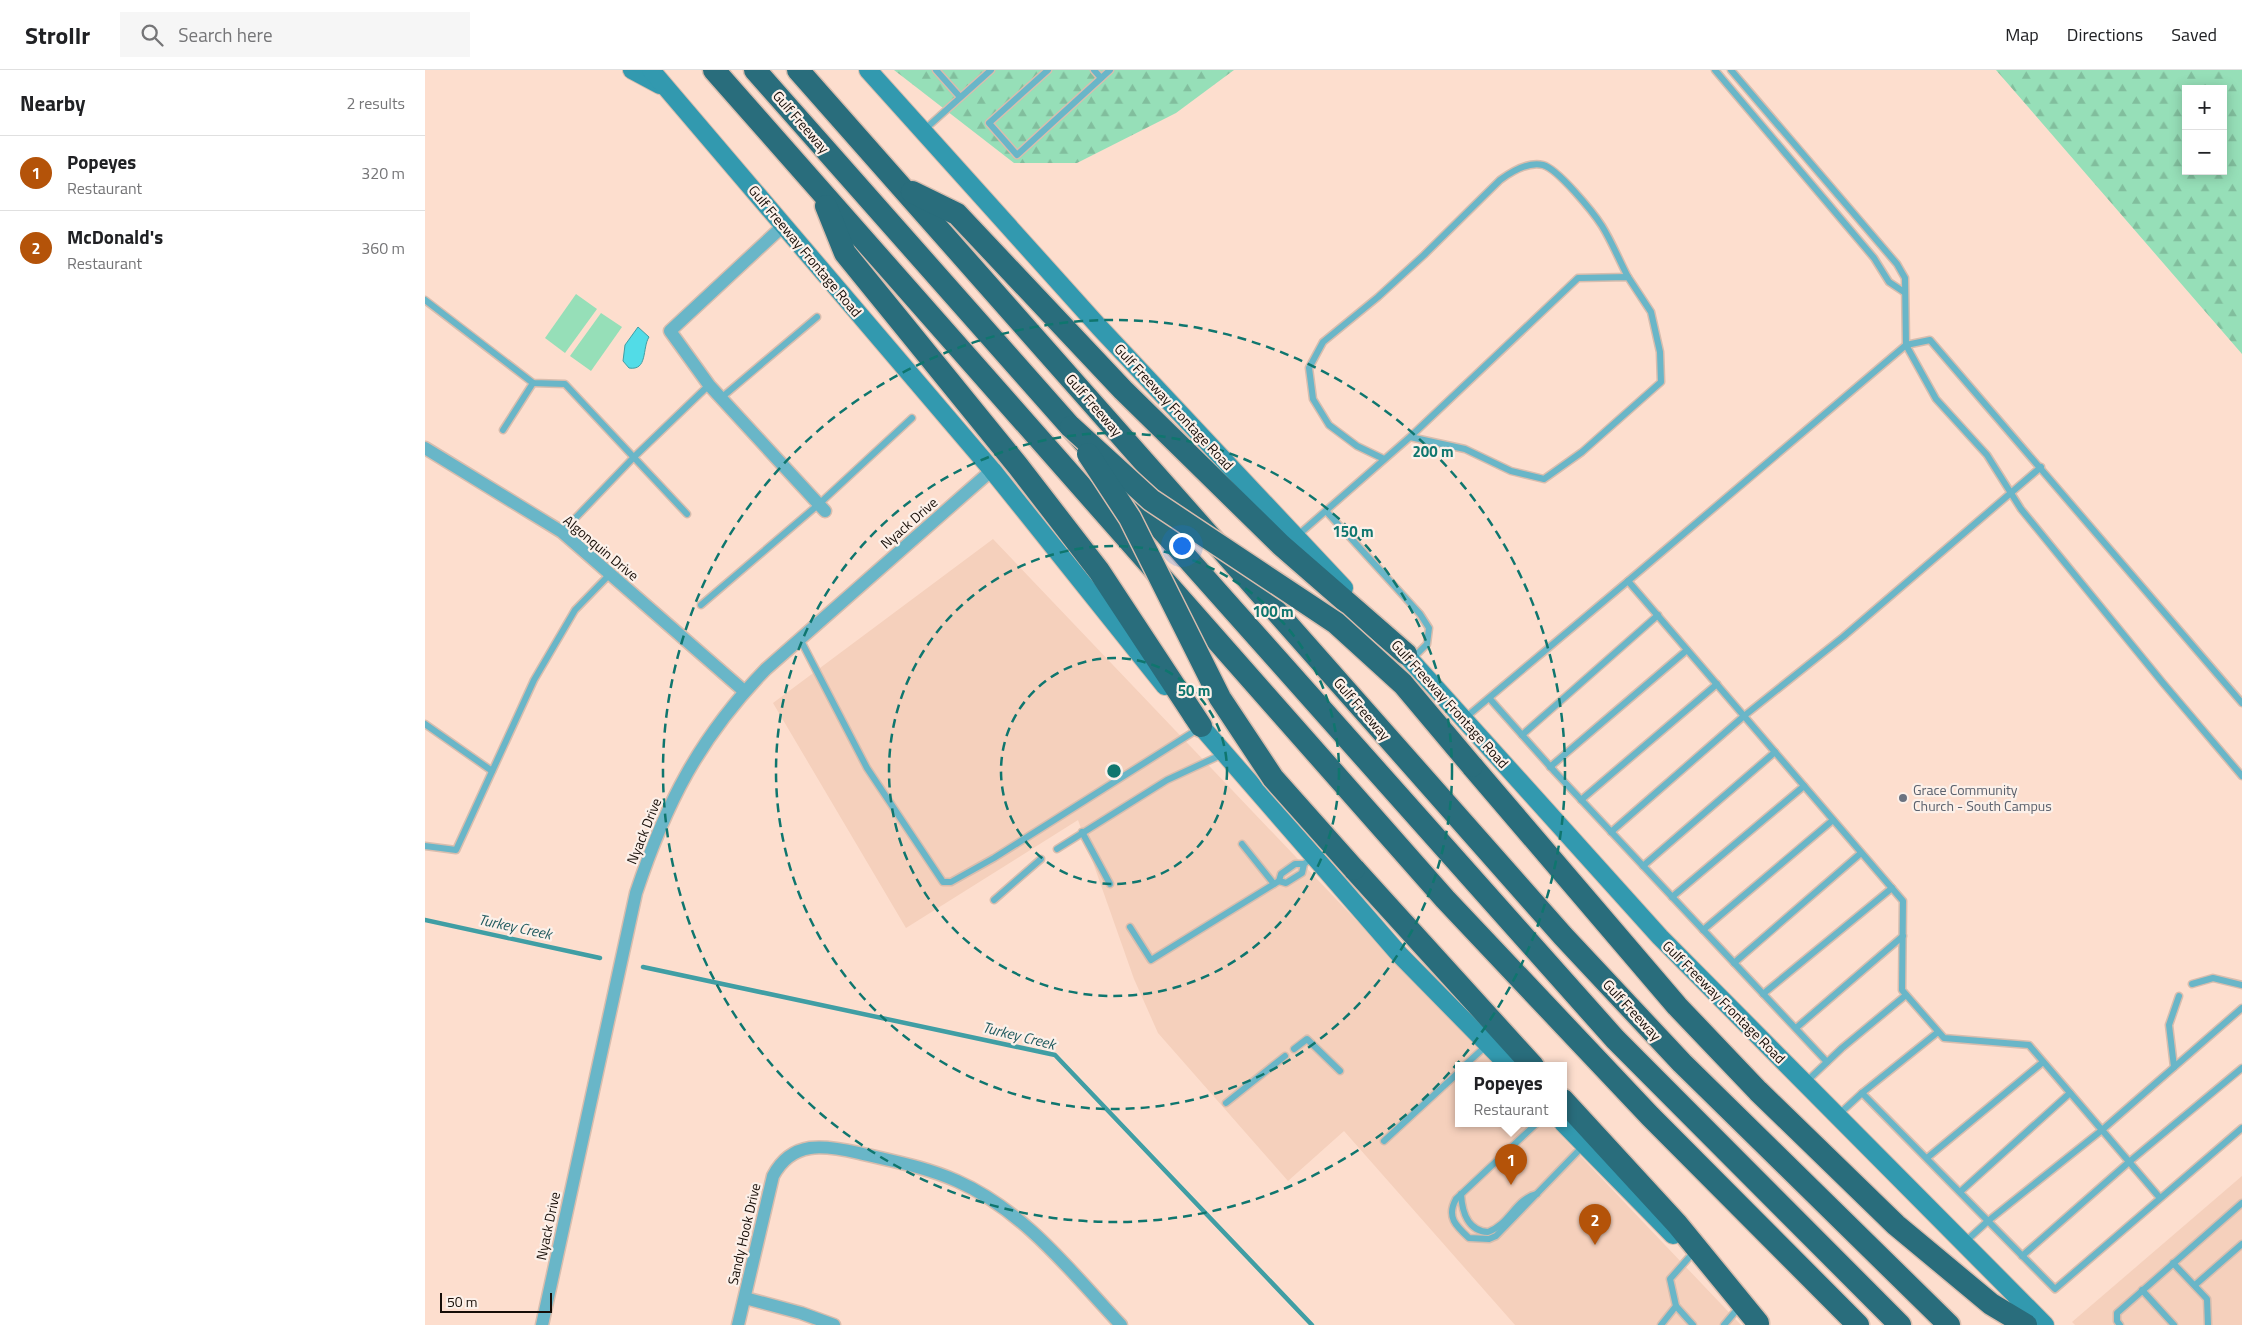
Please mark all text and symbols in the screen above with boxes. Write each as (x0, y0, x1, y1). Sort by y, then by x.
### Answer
search box (120, 12, 470, 57)
text: Strollr (25, 17, 90, 53)
text: Search here (178, 20, 273, 49)
icon: search (138, 21, 166, 49)
text: Map (2005, 21, 2039, 48)
text: Directions (2067, 21, 2143, 48)
text: Saved (2171, 21, 2217, 48)
map controls (2182, 85, 2227, 175)
button: + (2182, 85, 2227, 130)
street label: Gulf Freeway (768, 86, 835, 158)
text: Nearby (20, 87, 85, 119)
text: 2 results (346, 91, 405, 115)
button: − (2182, 130, 2227, 175)
text: Popeyes (67, 147, 136, 176)
text: 1 (32, 161, 40, 185)
text: 320 m (361, 161, 405, 185)
text: Restaurant (67, 176, 142, 200)
street label: Gulf Freeway Frontage Road (744, 180, 867, 321)
text: McDonald's (67, 222, 163, 251)
text: 2 (32, 236, 40, 260)
text: 360 m (361, 236, 405, 260)
text: Restaurant (67, 251, 142, 275)
street label: Gulf Freeway Frontage Road (1110, 339, 1239, 475)
street label: Gulf Freeway (1061, 369, 1128, 441)
text: 200 m (1412, 440, 1454, 463)
street label: Nyack Drive (876, 492, 942, 553)
street label: Algonquin Drive (559, 510, 644, 585)
text: 150 m (1332, 520, 1374, 543)
your location (1169, 533, 1195, 559)
text: 100 m (1252, 600, 1294, 623)
street label: Gulf Freeway Frontage Road (1387, 635, 1514, 773)
street label: Gulf Freeway (1329, 673, 1396, 745)
text: 50 m (1178, 679, 1210, 702)
centre of rings (1105, 762, 1123, 780)
place label: Grace Community Church - South Campus (1913, 779, 2052, 816)
marker: Grace Community Church - South Campus (1897, 792, 1909, 804)
street label: Nyack Drive (621, 795, 666, 867)
water label: Turkey Creek (476, 908, 556, 946)
street label: Gulf Freeway Frontage Road (1658, 935, 1791, 1068)
street label: Gulf Freeway (1598, 974, 1667, 1045)
water label: Turkey Creek (980, 1015, 1060, 1056)
popup (1455, 1062, 1567, 1127)
text: Popeyes (1473, 1068, 1543, 1097)
text: Restaurant (1473, 1097, 1549, 1121)
pin: 1 (1495, 1144, 1527, 1185)
street label: Sandy Hook Drive (722, 1181, 765, 1287)
street label: Nyack Drive (530, 1190, 565, 1262)
pin: 2 (1579, 1204, 1611, 1245)
scale bar (440, 1290, 553, 1313)
text: 50 m (447, 1291, 477, 1312)

